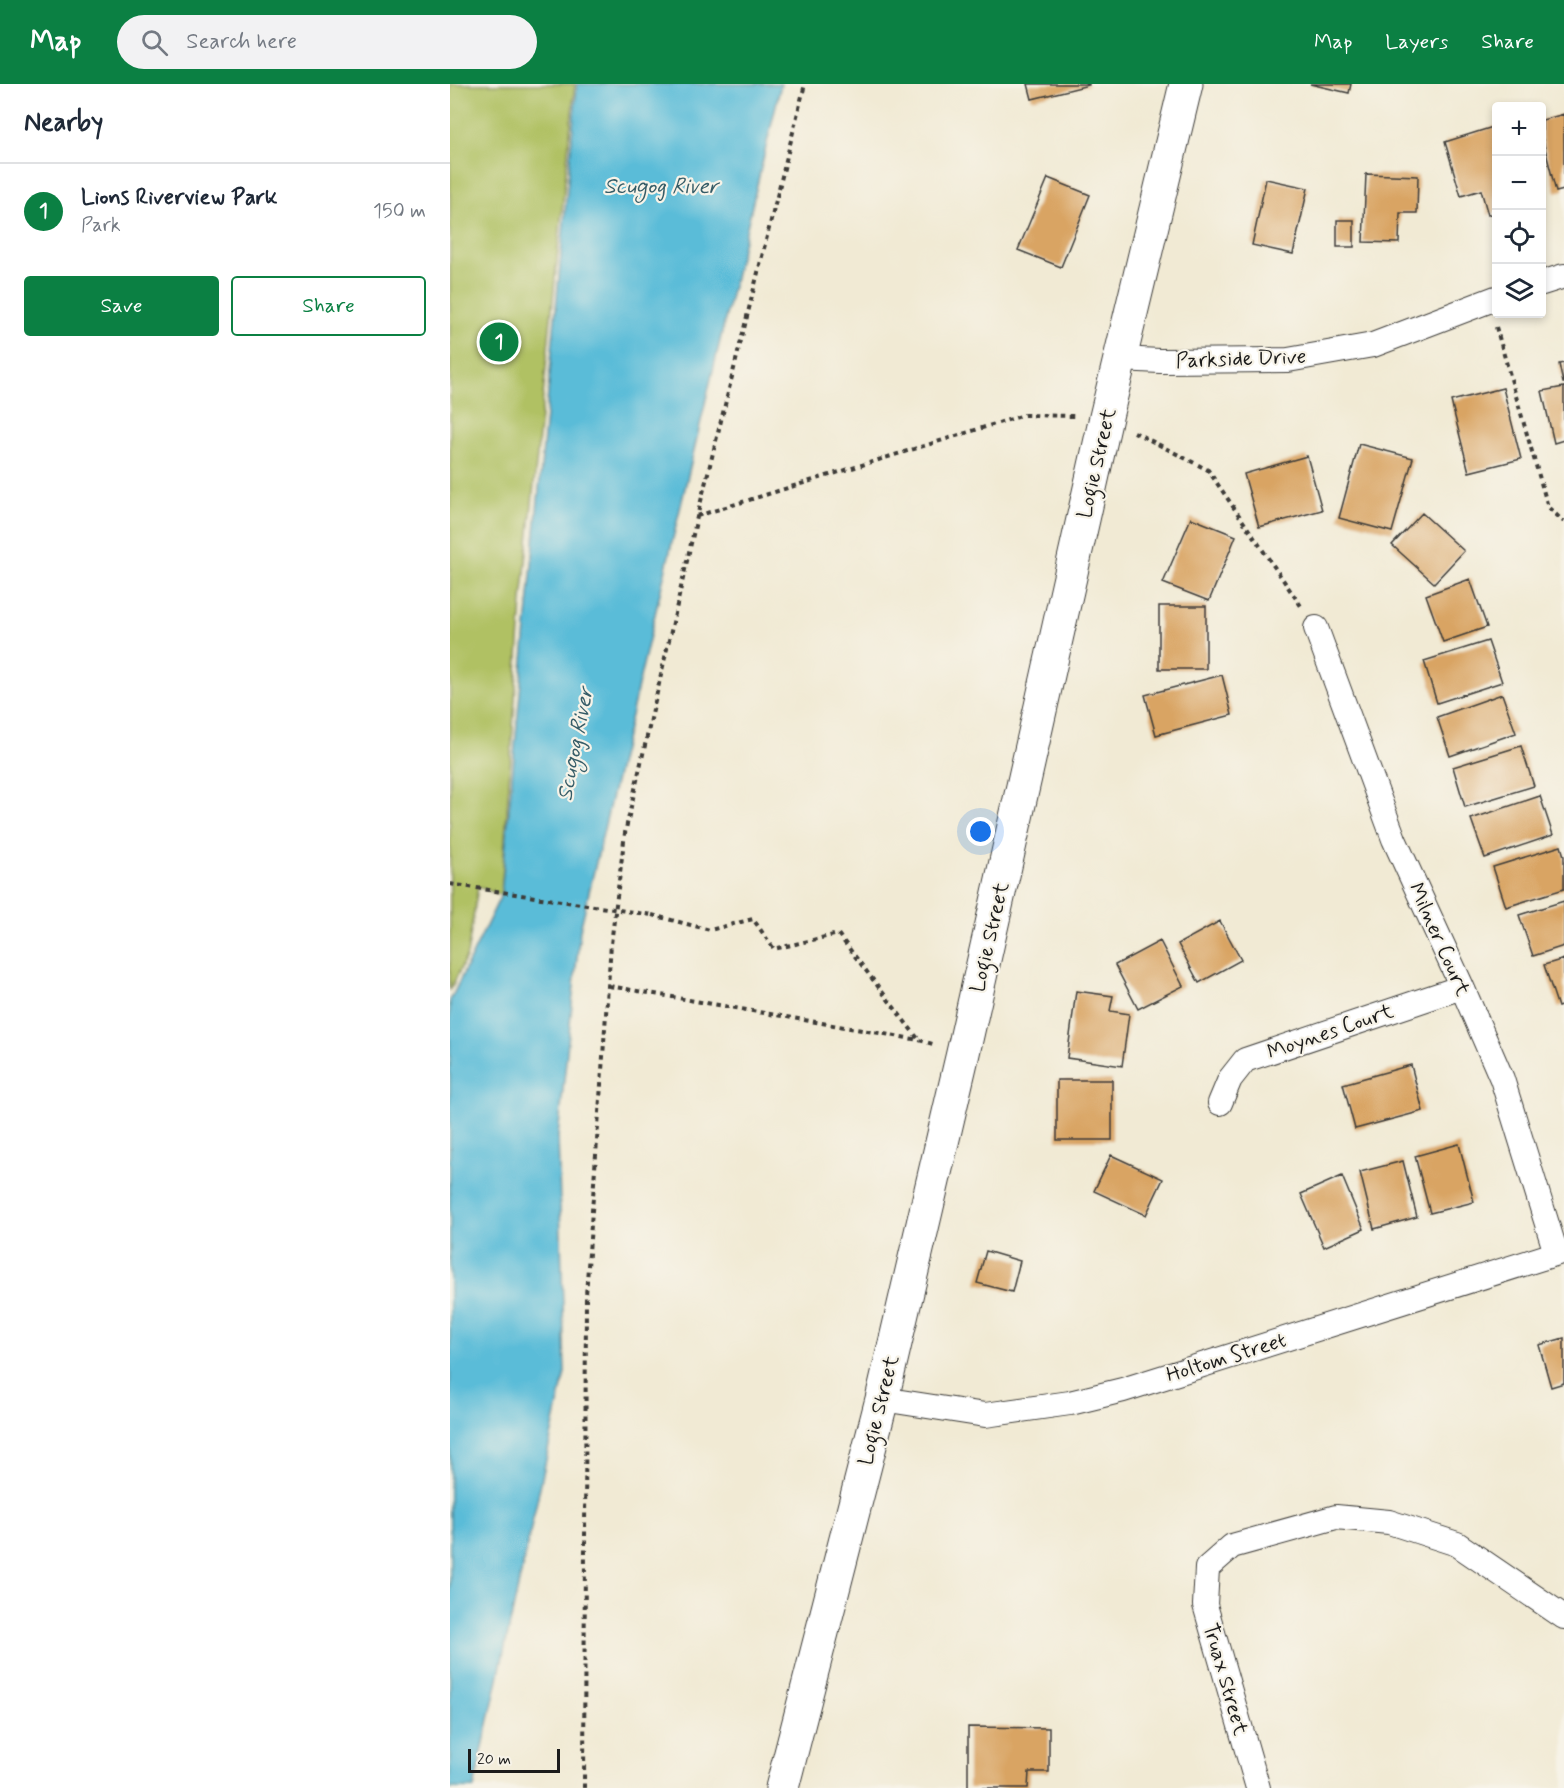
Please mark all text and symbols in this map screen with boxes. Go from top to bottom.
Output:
search box [117,15,537,69]
text: Map [30,24,81,61]
icon: search [138,26,171,59]
text: Search here [186,28,297,56]
text: Map [1314,28,1352,56]
text: Layers [1385,28,1448,56]
text: Share [1481,28,1534,56]
map controls [1492,102,1546,318]
button: + [1492,102,1546,156]
text: Nearby [24,106,103,140]
button: − [1492,156,1546,210]
water label: Scugog River [604,173,721,203]
text: Lions Riverview Park [81,184,277,212]
text: 1 [39,198,48,225]
text: 150 m [373,198,426,225]
button: locate [1492,210,1546,264]
text: Park [81,212,121,239]
button: layers [1492,264,1546,318]
button: Save [24,276,219,336]
button: Share [231,276,426,336]
pin: 1 [479,320,518,364]
street label: Parkside Drive [1175,343,1307,375]
street label: Logie Street [1071,405,1125,522]
water label: Scugog River [551,683,603,804]
your location [966,817,995,846]
street label: Milner Court [1402,878,1477,1001]
street label: Logie Street [964,879,1018,996]
street label: Moynes Court [1264,997,1398,1067]
street label: Holtom Street [1163,1326,1290,1389]
street label: Logie Street [852,1352,908,1469]
street label: Truax Street [1196,1620,1255,1739]
scale bar [468,1746,560,1774]
text: 20 m [477,1749,511,1770]

